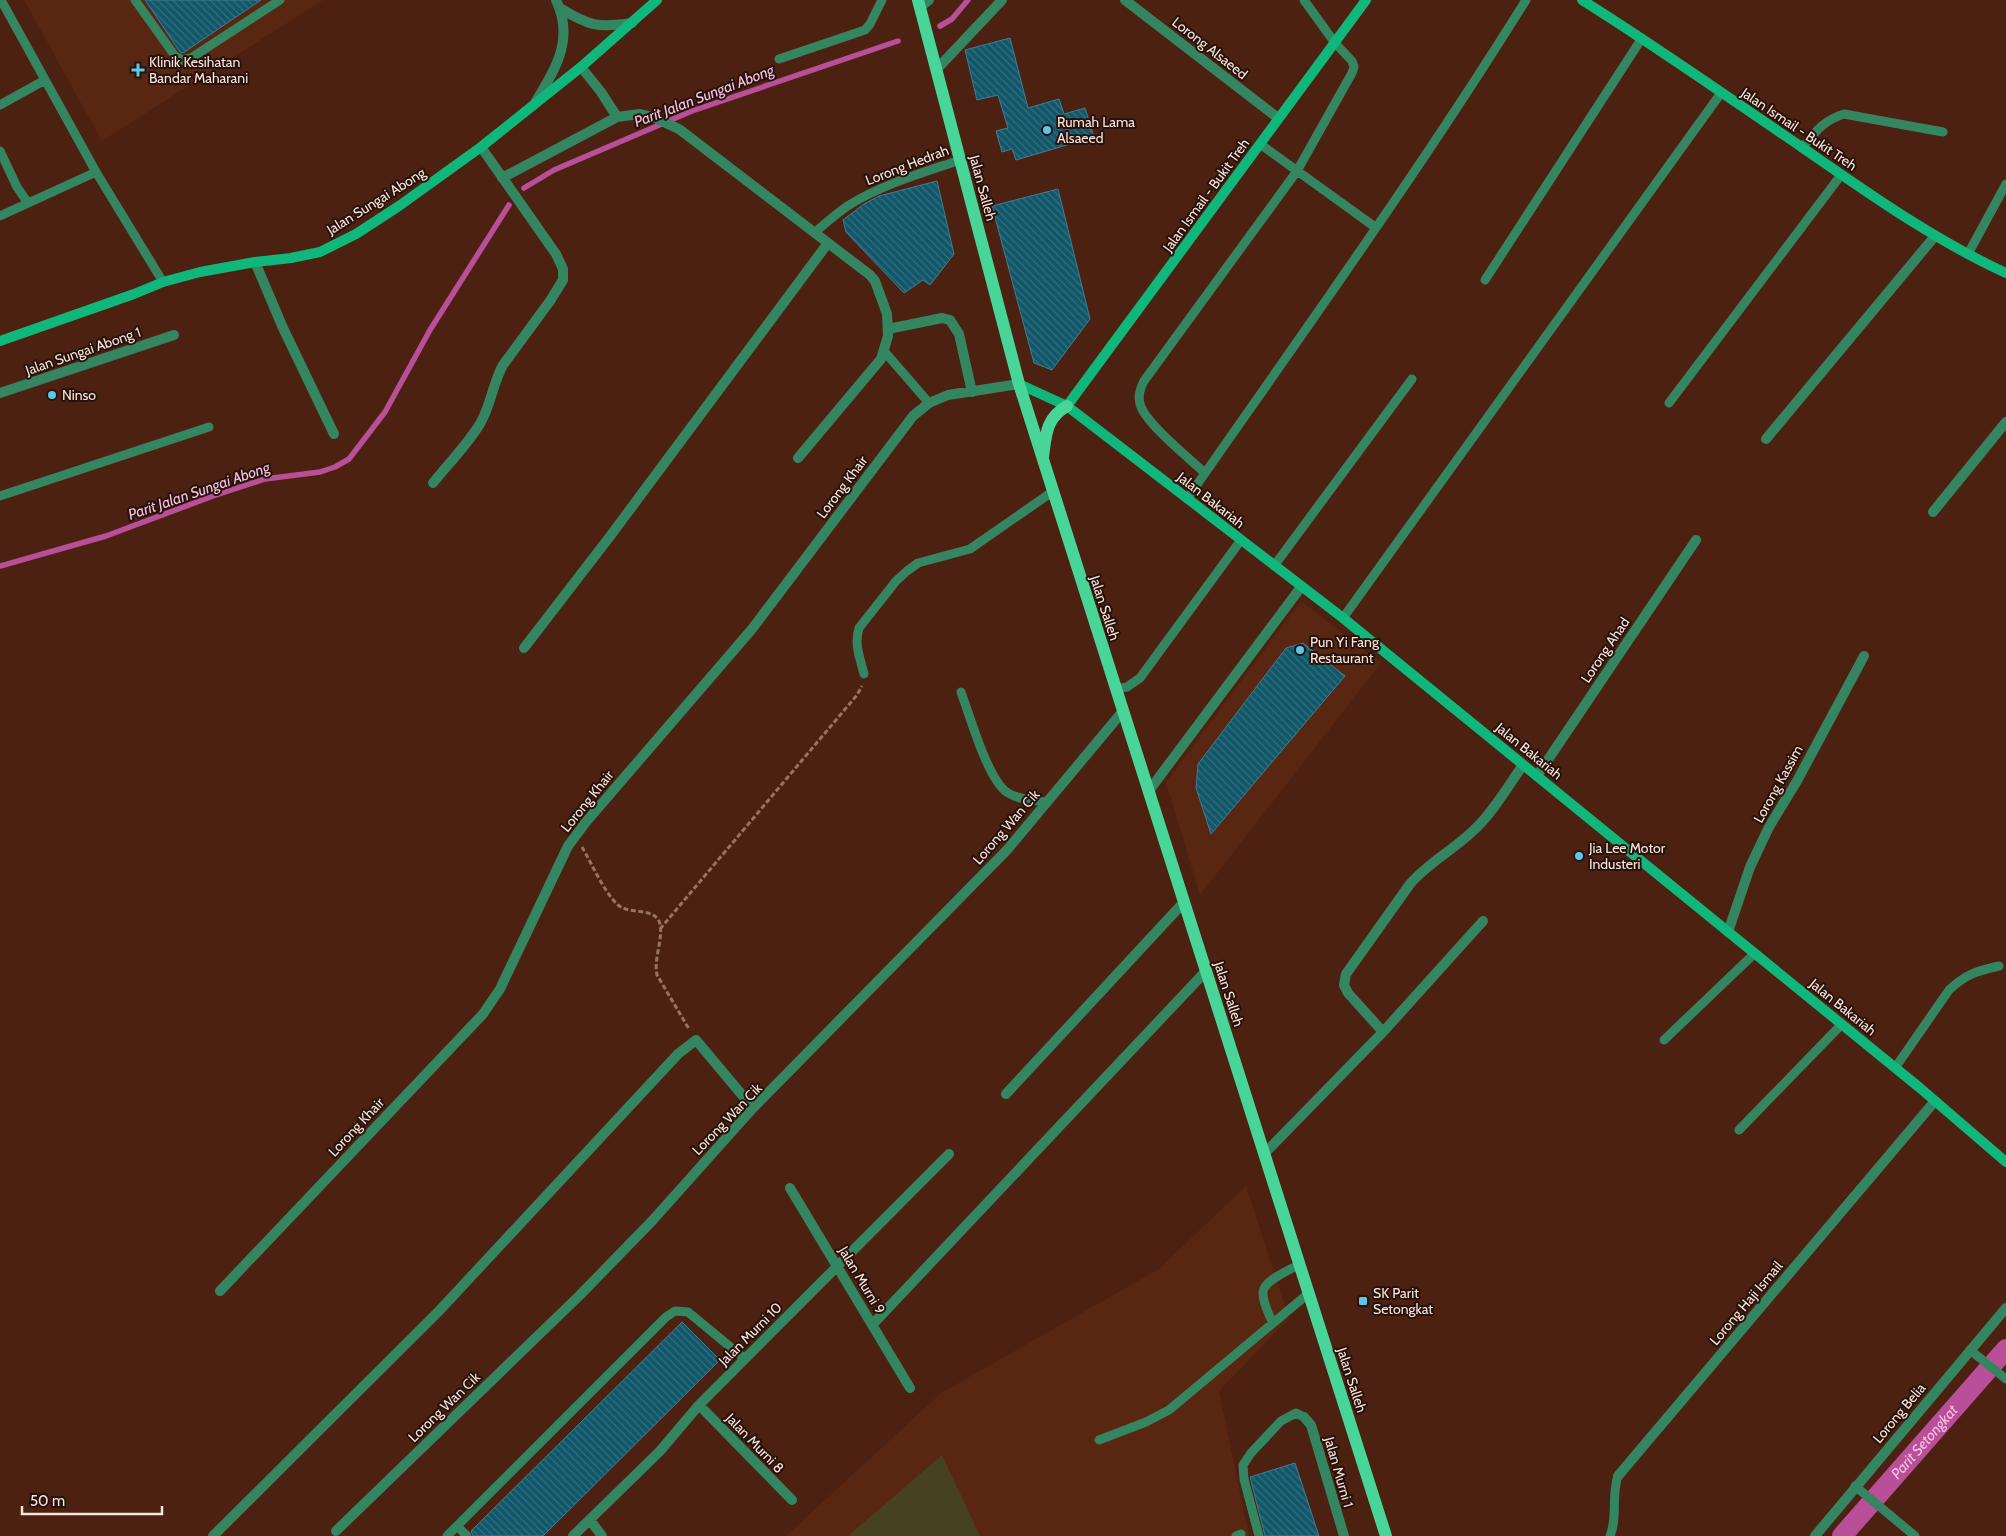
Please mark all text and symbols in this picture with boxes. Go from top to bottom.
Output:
street label: Lorong Alsaeed [1169,13,1251,83]
place label: Klinik Kesihatan Bandar Maharani [149,53,248,87]
water label: Parit Jalan Sungai Abong [631,61,778,131]
marker: Klinik Kesihatan Bandar Maharani [131,63,145,77]
street label: Jalan Ismail - Bukit Treh [1737,83,1860,174]
place label: Rumah Lama Alsaeed [1057,113,1135,147]
marker: Rumah Lama Alsaeed [1041,124,1053,136]
street label: Jalan Ismail - Bukit Treh [1158,135,1253,256]
street label: Lorong Hedrah [863,141,951,189]
street label: Jalan Salleh [965,152,1000,223]
street label: Jalan Sungai Abong [322,163,430,239]
street label: Jalan Sungai Abong 1 [22,323,143,380]
place label: Ninso [62,386,96,404]
marker: Ninso [46,389,58,401]
street label: Lorong Khair [813,452,872,522]
water label: Parit Jalan Sungai Abong [126,458,273,524]
street label: Jalan Bakariah [1173,467,1248,532]
street label: Jalan Salleh [1086,572,1124,643]
street label: Lorong Ahad [1577,614,1633,686]
place label: Pun Yi Fang Restaurant [1310,633,1380,667]
marker: Pun Yi Fang Restaurant [1294,644,1306,656]
street label: Jalan Bakariah [1491,718,1566,783]
street label: Lorong Kassim [1749,742,1807,826]
street label: Lorong Khair [557,766,618,835]
street label: Lorong Wan Cik [969,785,1044,868]
place label: Jia Lee Motor Industeri [1588,839,1666,873]
marker: Jia Lee Motor Industeri [1573,850,1585,862]
street label: Jalan Salleh [1210,958,1248,1029]
street label: Jalan Bakariah [1805,974,1880,1039]
street label: Lorong Wan Cik [688,1079,766,1159]
street label: Lorong Khair [324,1093,388,1160]
street label: Jalan Murni 9 [834,1242,889,1317]
street label: Lorong Haji Ismail [1706,1257,1787,1349]
place label: SK Parit Setongkat [1373,1284,1433,1318]
marker: SK Parit Setongkat [1357,1295,1369,1307]
street label: Jalan Murni 10 [714,1298,786,1370]
street label: Jalan Salleh [1333,1344,1371,1415]
street label: Lorong Wan Cik [404,1368,484,1446]
street label: Lorong Belia [1869,1379,1930,1447]
water label: Parit Setongkat [1887,1401,1962,1483]
street label: Jalan Murni 8 [721,1408,788,1477]
street label: Jalan Murni 1 [1320,1434,1358,1509]
scale bar [22,1484,162,1516]
text: 50 m [30,1492,65,1510]

